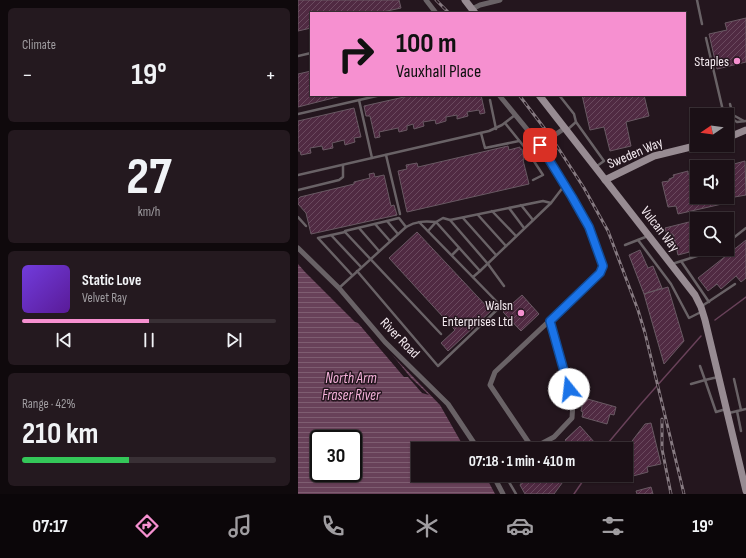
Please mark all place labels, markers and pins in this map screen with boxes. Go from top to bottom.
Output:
place label: Staples [694,53,729,70]
marker: Staples [732,56,742,66]
pin [523,128,557,162]
place label: Walsn Enterprises Ltd [442,297,513,330]
marker: Walsn Enterprises Ltd [516,308,526,318]

